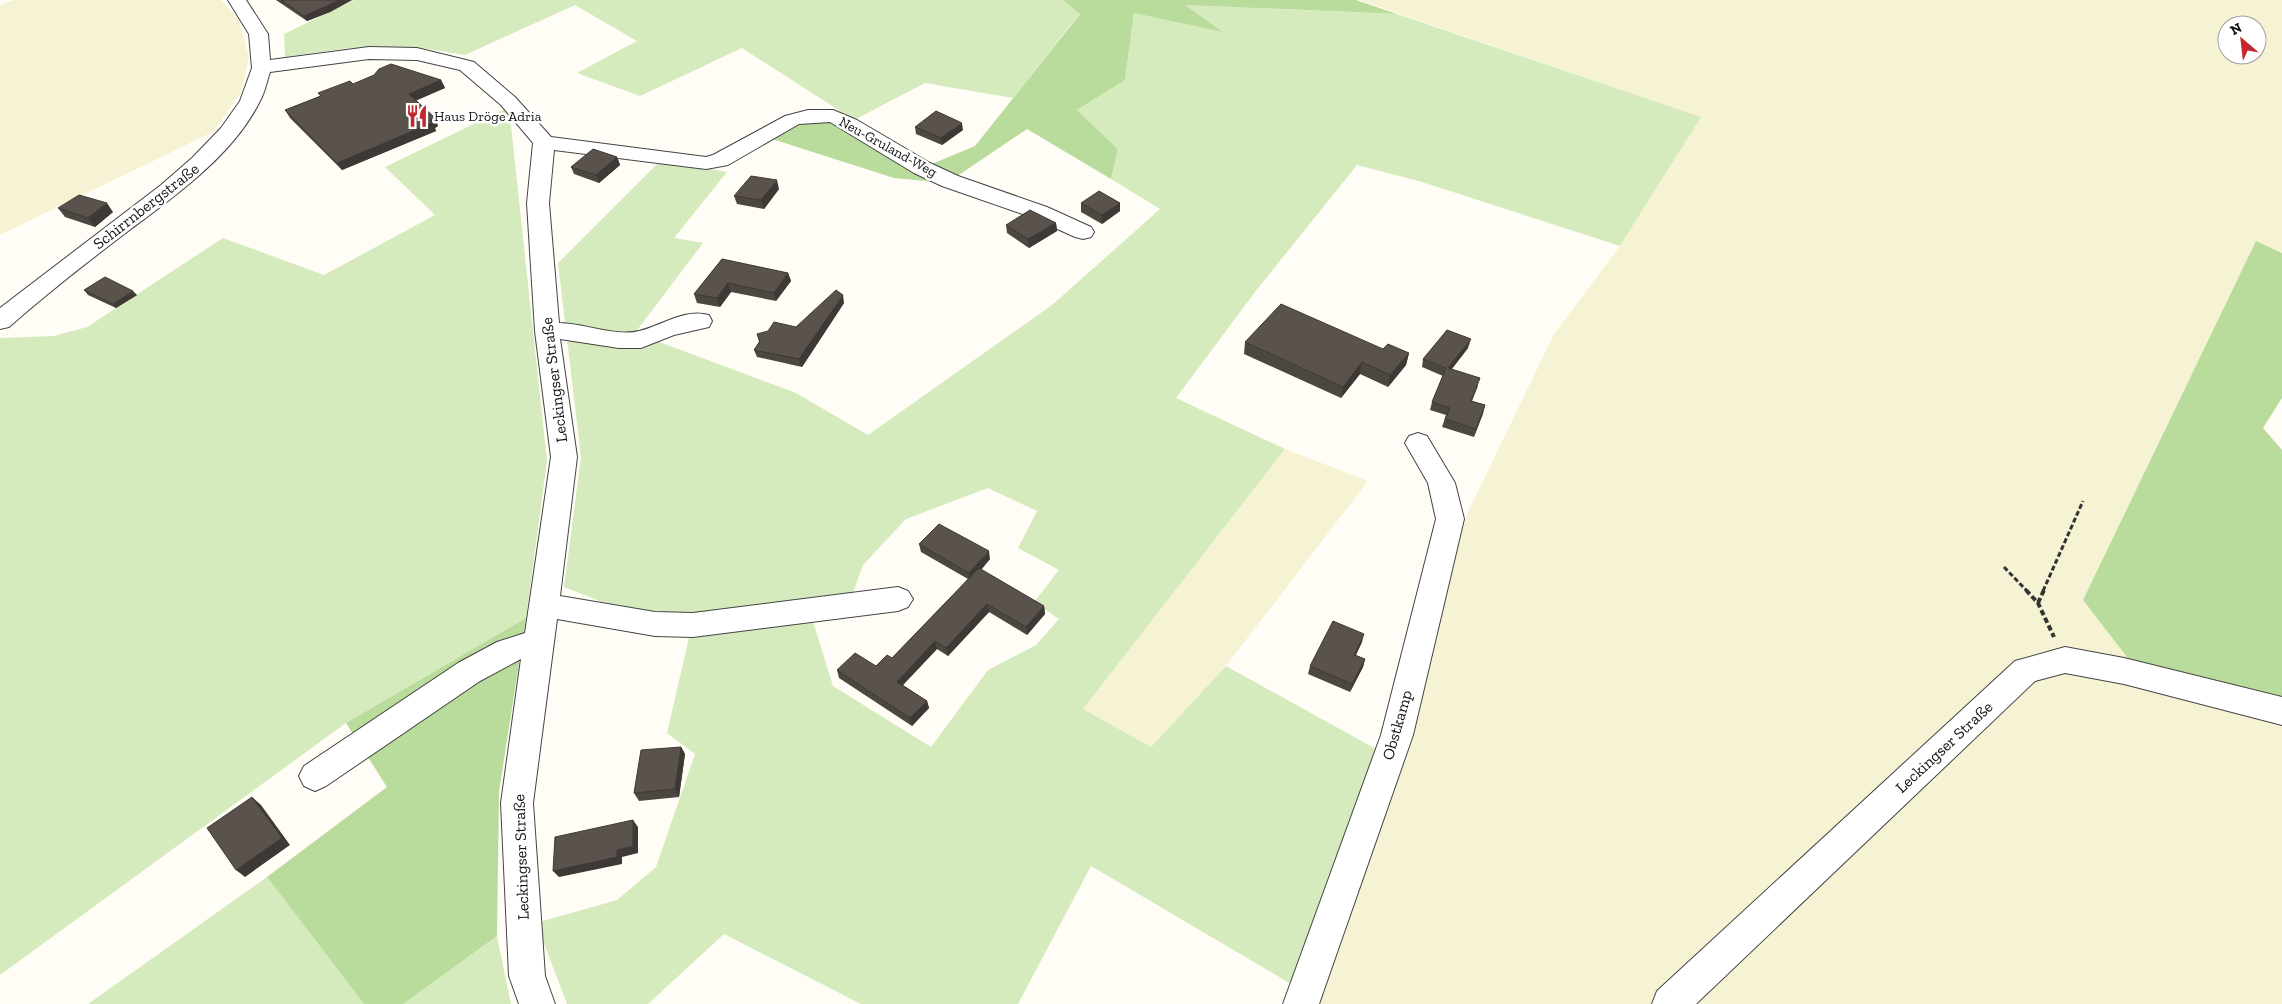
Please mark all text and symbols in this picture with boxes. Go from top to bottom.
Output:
north arrow [2217,15,2267,65]
text: N [2227,19,2245,39]
restaurant icon: Haus Dröge Adria [404,103,430,129]
place label: Haus Dröge Adria [434,108,542,125]
street label: Neu-Gruland-Weg [836,113,940,181]
street label: Schirrnbergstraße [89,159,203,253]
street label: Leckingser Straße [537,316,571,444]
street label: Obstkamp [1378,688,1416,762]
street label: Leckingser Straße [1891,697,1997,797]
street label: Leckingser Straße [509,794,533,920]

